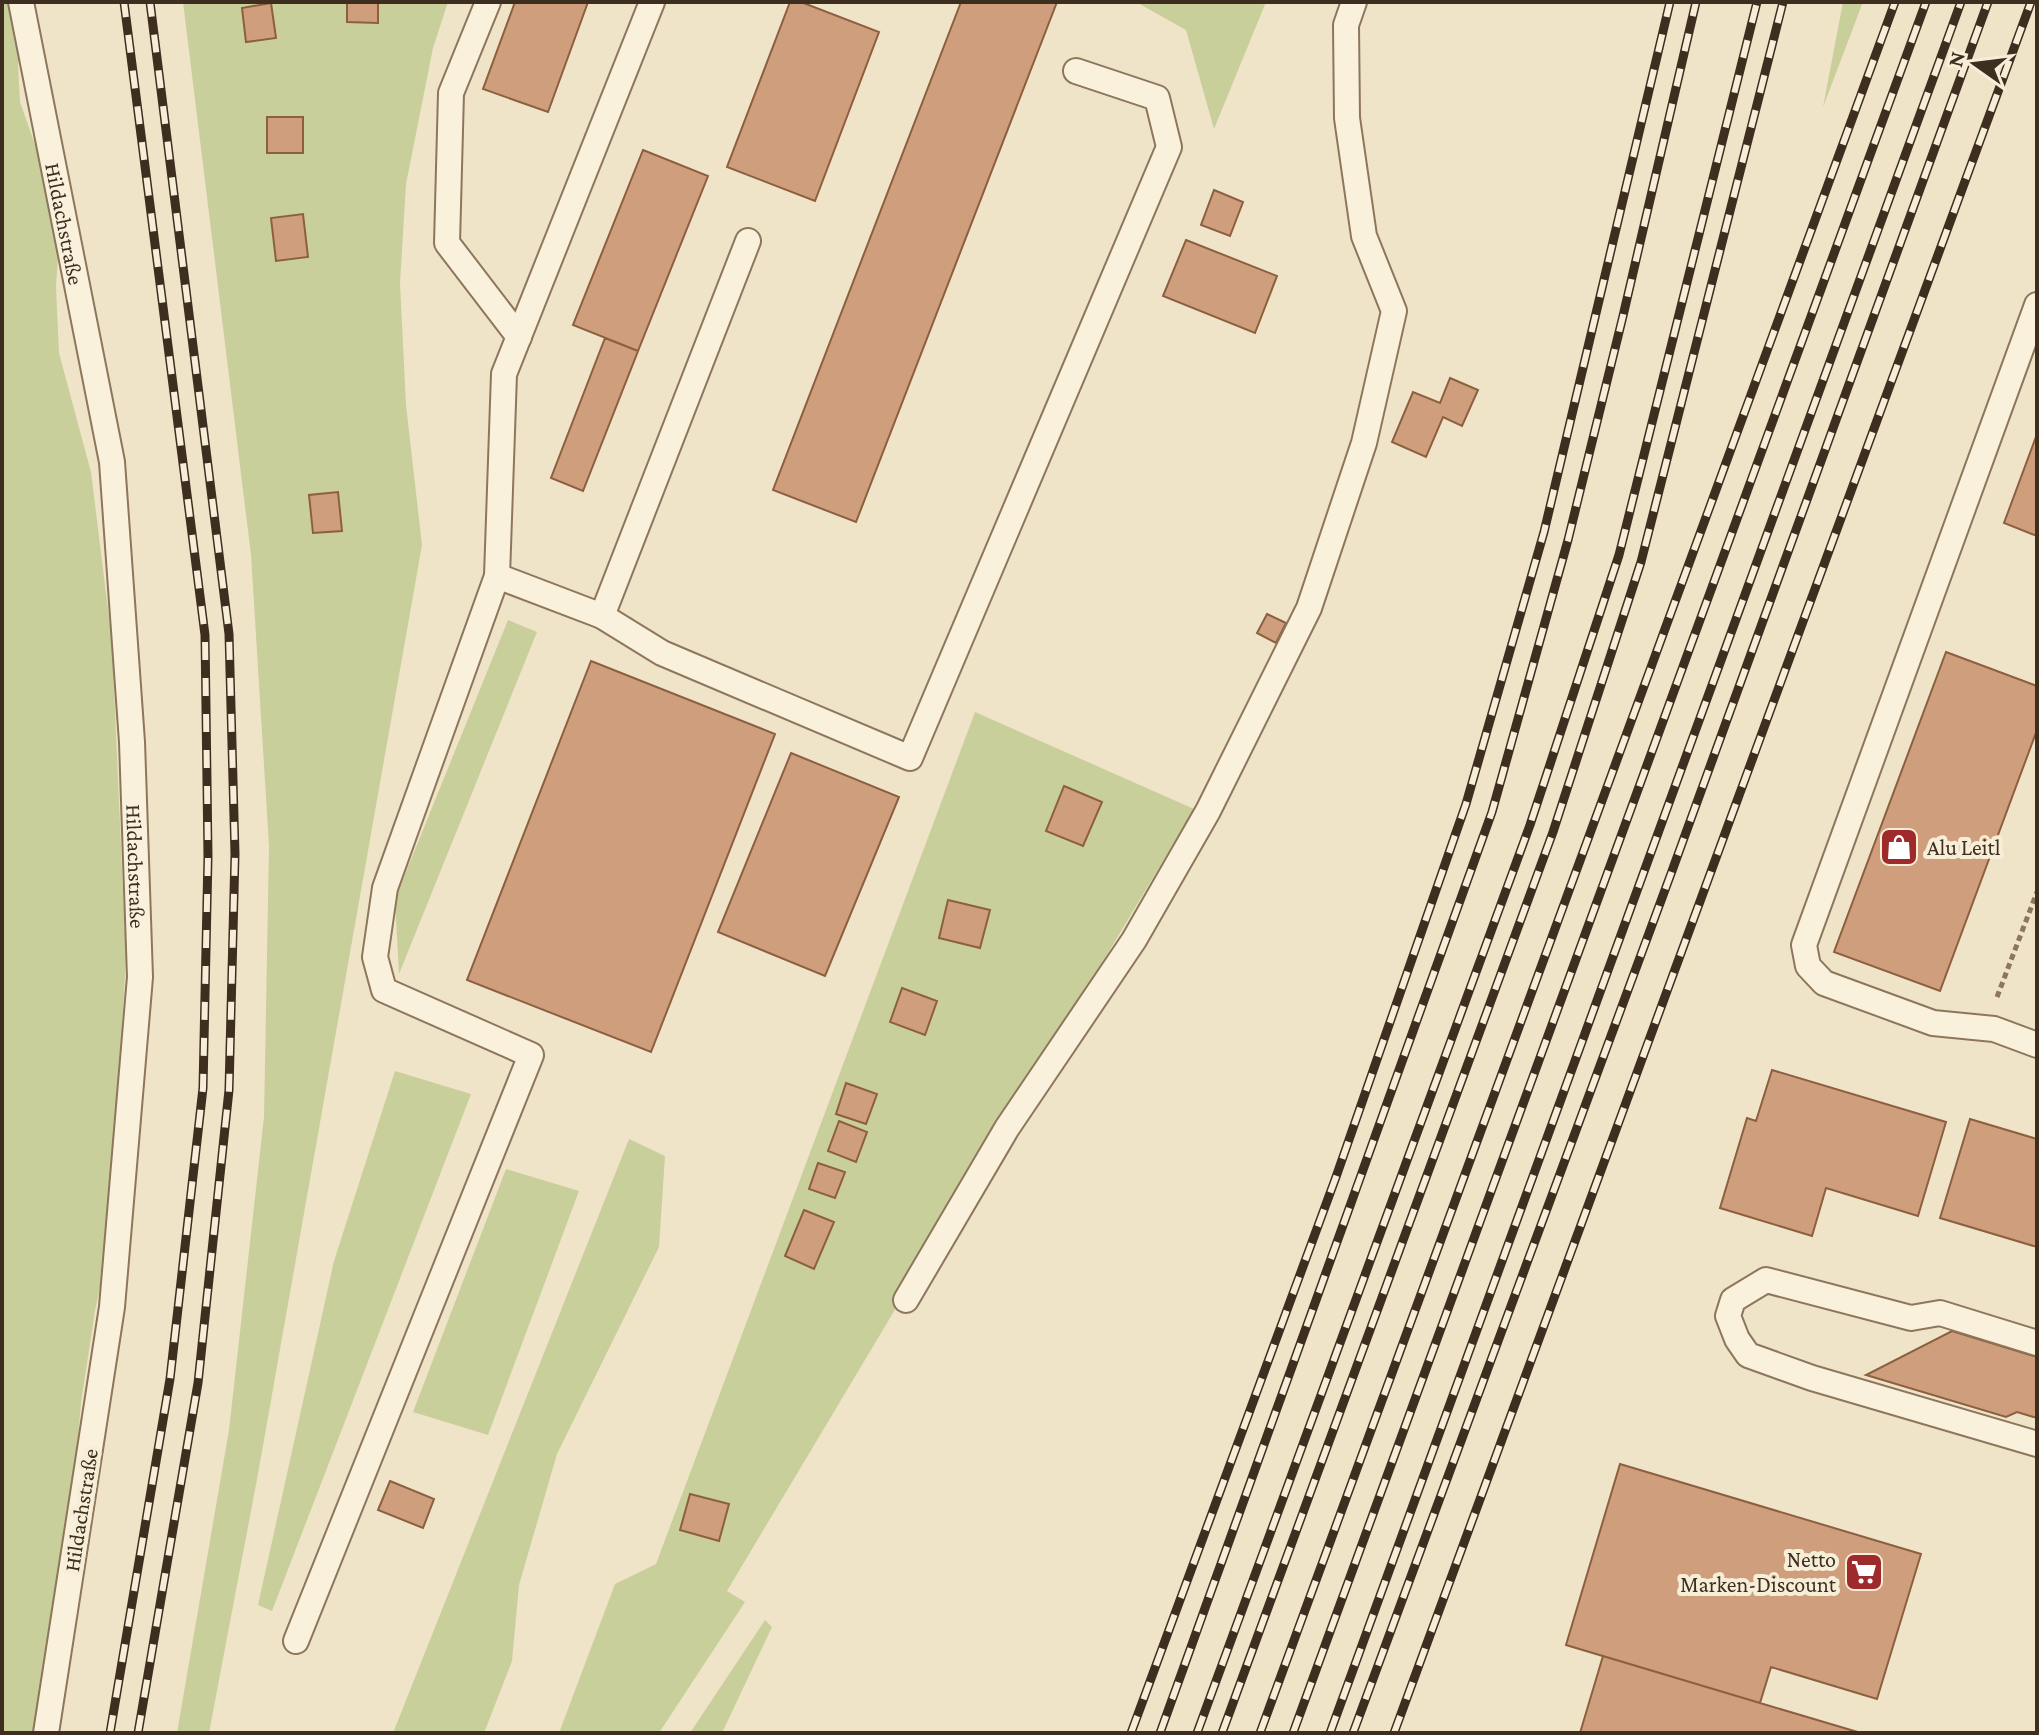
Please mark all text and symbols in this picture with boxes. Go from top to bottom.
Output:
north arrow [1935,24,2015,104]
text: N [1942,49,1970,70]
street label: Hildachstraße [41,160,89,287]
street label: Hildachstraße [122,804,151,929]
shop icon: Alu Leitl [1878,826,1920,868]
place label: Alu Leitl [1927,835,2001,860]
street label: Hildachstraße [59,1447,103,1573]
place label: Netto Marken-Discount [1680,1547,1837,1597]
supermarket icon: Netto Marken-Discount [1843,1551,1885,1593]

